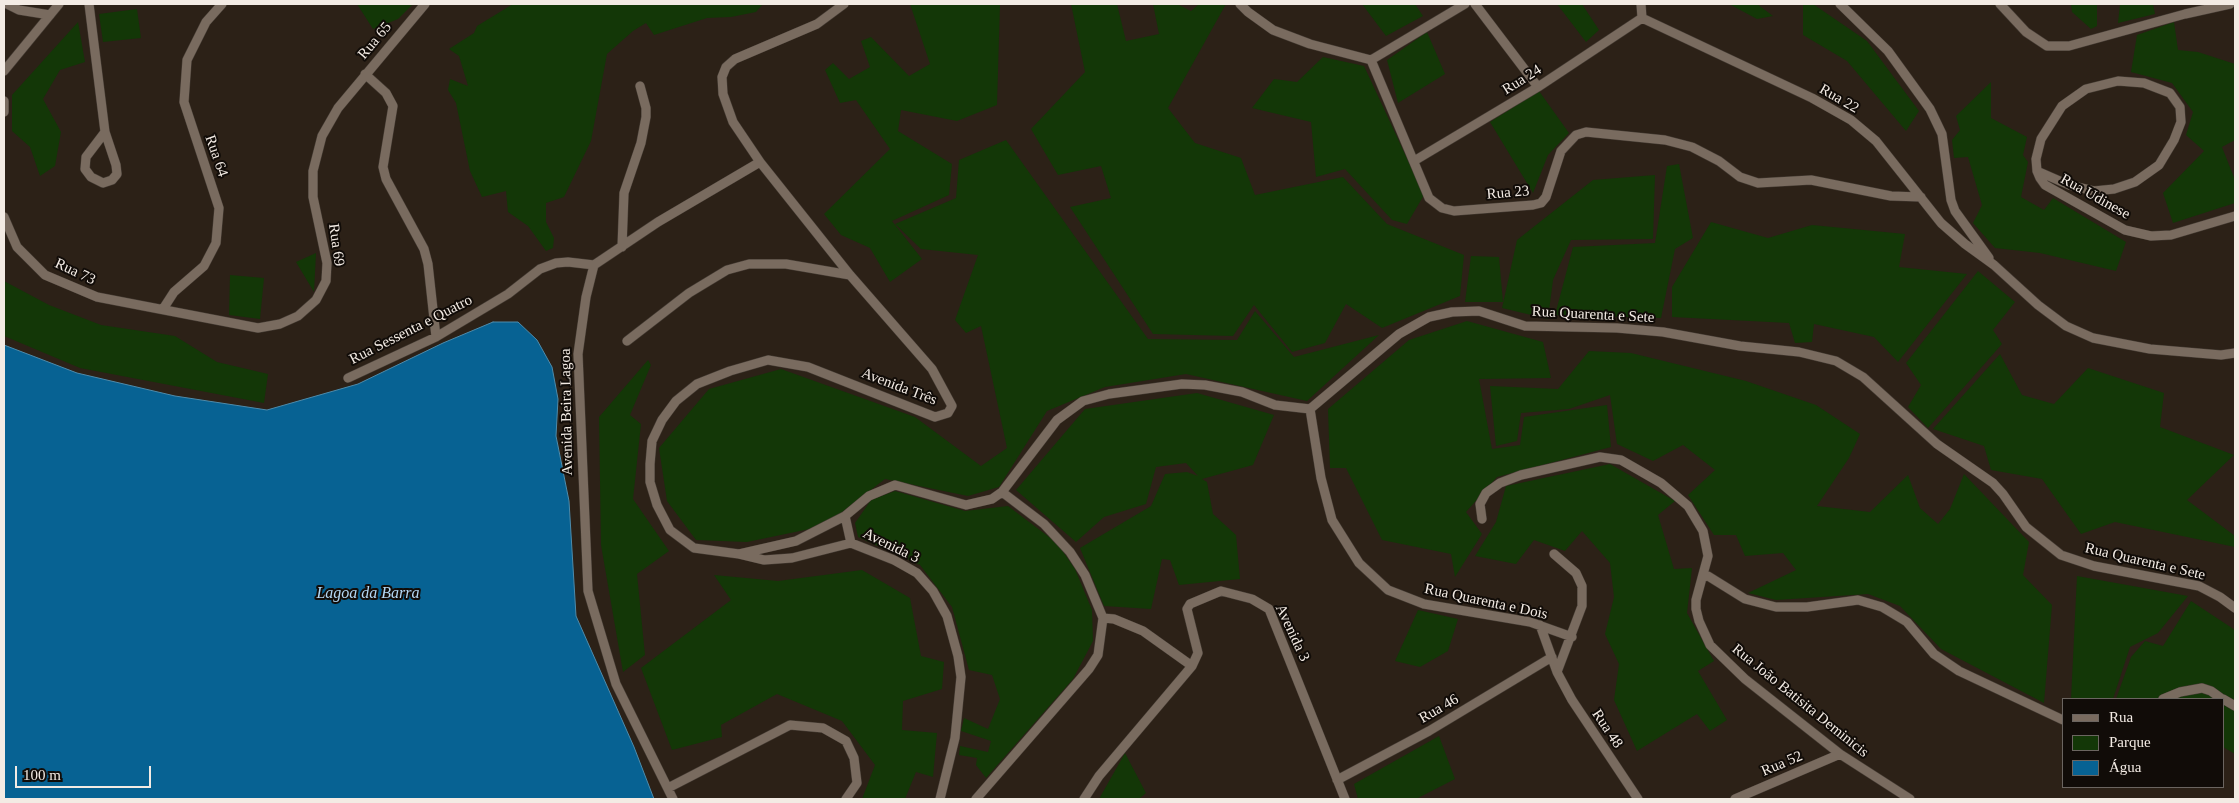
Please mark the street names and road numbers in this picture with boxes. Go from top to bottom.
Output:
street label: Rua 65 [354,19,396,63]
street label: Rua 24 [1499,61,1545,99]
street label: Rua 22 [1816,80,1862,118]
street label: Rua 64 [201,133,231,179]
street label: Rua Udinese [2057,170,2133,224]
street label: Rua 23 [1486,182,1530,204]
street label: Rua 69 [324,222,348,268]
street label: Rua 73 [52,255,98,289]
street label: Rua Sessenta e Quatro [347,291,475,369]
street label: Rua Quarenta e Sete [1531,303,1655,327]
street label: Avenida Beira Lagoa [557,348,577,476]
street label: Avenida Três [859,364,939,410]
street label: Avenida 3 [860,525,922,567]
street label: Rua Quarenta e Sete [2083,539,2207,585]
street label: Rua Quarenta e Dois [1423,580,1549,624]
street label: Avenida 3 [1271,602,1313,664]
street label: Rua João Batisita Deminicis [1728,640,1872,762]
street label: Rua 46 [1416,690,1462,728]
street label: Rua 48 [1588,706,1626,752]
street label: Rua 52 [1759,747,1805,781]

